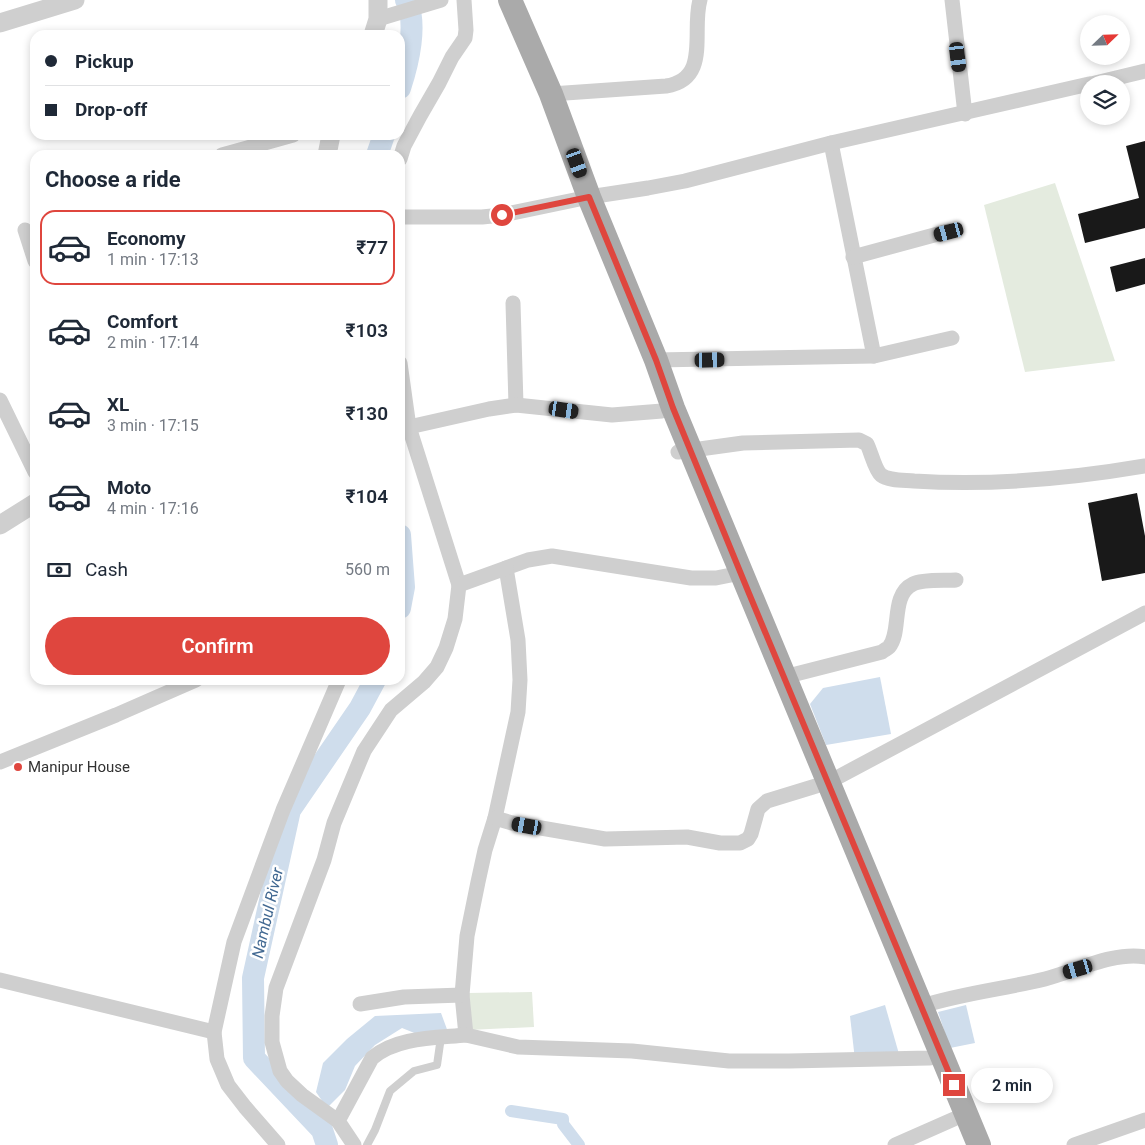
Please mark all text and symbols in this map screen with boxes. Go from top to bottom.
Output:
north arrow [1080,15,1130,65]
map controls [1080,15,1130,125]
car [948,41,967,73]
text: Pickup [75,50,134,73]
button: layers [1080,75,1130,125]
text: Drop-off [75,98,147,121]
car [564,146,589,180]
text: Choose a ride [45,167,181,192]
route start [491,204,513,226]
car [932,221,965,243]
icon: car [47,225,92,270]
text: Economy [107,227,186,250]
text: ₹77 [356,236,388,259]
text: 1 min · 17:13 [107,250,199,269]
icon: car [47,308,92,353]
text: Comfort [107,310,178,333]
text: ₹103 [345,319,388,342]
text: 2 min · 17:14 [107,333,199,352]
car [694,352,725,368]
icon: car [47,391,92,436]
text: XL [107,393,129,416]
car [548,400,579,420]
text: ₹130 [345,402,388,425]
text: 3 min · 17:15 [107,416,199,435]
icon: car [47,474,92,519]
text: Moto [107,476,151,499]
text: ₹104 [345,485,388,508]
text: 4 min · 17:16 [107,499,199,518]
icon: cash [45,556,73,584]
text: Cash [85,558,128,581]
text: 560 m [345,560,390,579]
button: Confirm [45,617,390,675]
place label: Manipur House [28,758,130,776]
marker: Manipur House [12,761,24,773]
car [510,816,543,836]
water label: Nambul River [248,865,287,960]
car [1061,958,1094,980]
callout: 2 min [972,1068,1054,1102]
route end [943,1074,965,1096]
text: 2 min [992,1076,1032,1095]

